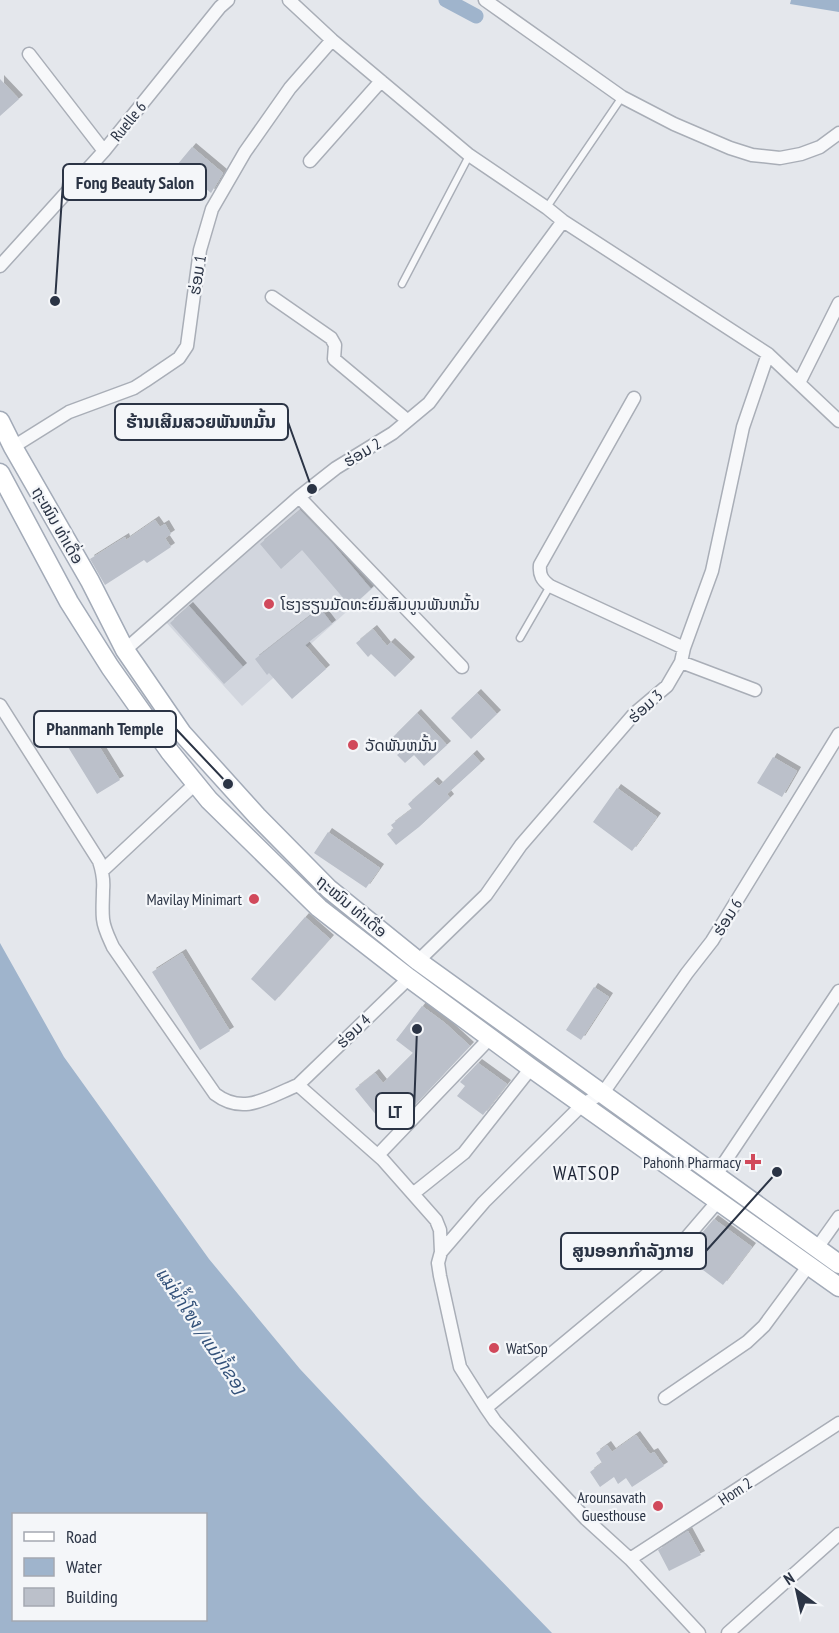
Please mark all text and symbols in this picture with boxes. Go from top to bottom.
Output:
street label: Ruelle 6 [106,97,150,145]
callout: Fong Beauty Salon [63,164,206,200]
text: Fong Beauty Salon [76,171,194,194]
street label: ຮ່ອມ 1 [184,254,210,296]
callout: ຮ້ານເສີມສວຍພັນຫມັ້ນ [115,404,288,440]
text: ຮ້ານເສີມສວຍພັນຫມັ້ນ [126,408,276,433]
street label: ຮ່ອມ 2 [340,433,384,471]
street label: ຖະໝົນ ທ່າເດື່ອ [28,482,90,567]
place label: ໂຮງຮຽນມັດທະຍົມສົມບູນພັນຫມັ້ນ [280,593,480,615]
marker: ໂຮງຮຽນມັດທະຍົມສົມບູນພັນຫມັ້ນ [262,597,276,611]
street label: ຮ່ອມ 3 [623,685,667,727]
callout: Phanmanh Temple [34,711,176,747]
text: Phanmanh Temple [46,717,164,740]
place label: ວັດພັນຫມັ້ນ [365,734,437,755]
marker: ວັດພັນຫມັ້ນ [346,738,360,752]
street label: ຖະໝົນ ທ່າເດື່ອ [313,869,393,941]
place label: Mavilay Minimart [147,889,243,909]
marker: Mavilay Minimart [247,892,261,906]
street label: ຮ່ອມ 6 [708,895,746,939]
street label: ຮ່ອມ 4 [332,1010,374,1052]
callout: LT [376,1093,414,1129]
text: LT [388,1100,403,1123]
place label: Pahonh Pharmacy [643,1152,741,1172]
marker: Pahonh Pharmacy [746,1155,760,1169]
district label: WATSOP [553,1160,621,1186]
callout: ສູນອອກກຳລັງກາຍ [561,1233,706,1269]
text: ສູນອອກກຳລັງກາຍ [572,1239,694,1262]
water label: แม่น้ำโขง / ແມ່ນ້ຳຂອງ [152,1262,257,1399]
place label: WatSop [506,1338,548,1358]
marker: WatSop [487,1341,501,1355]
street label: Hom 2 [714,1473,756,1509]
place label: Arounsavath Guesthouse [577,1487,646,1525]
marker: Arounsavath Guesthouse [651,1499,665,1513]
legend [12,1513,207,1621]
text: Road [66,1525,97,1548]
text: Water [66,1555,102,1578]
north arrow [767,1561,827,1621]
text: N [780,1568,798,1589]
text: Building [66,1585,118,1608]

